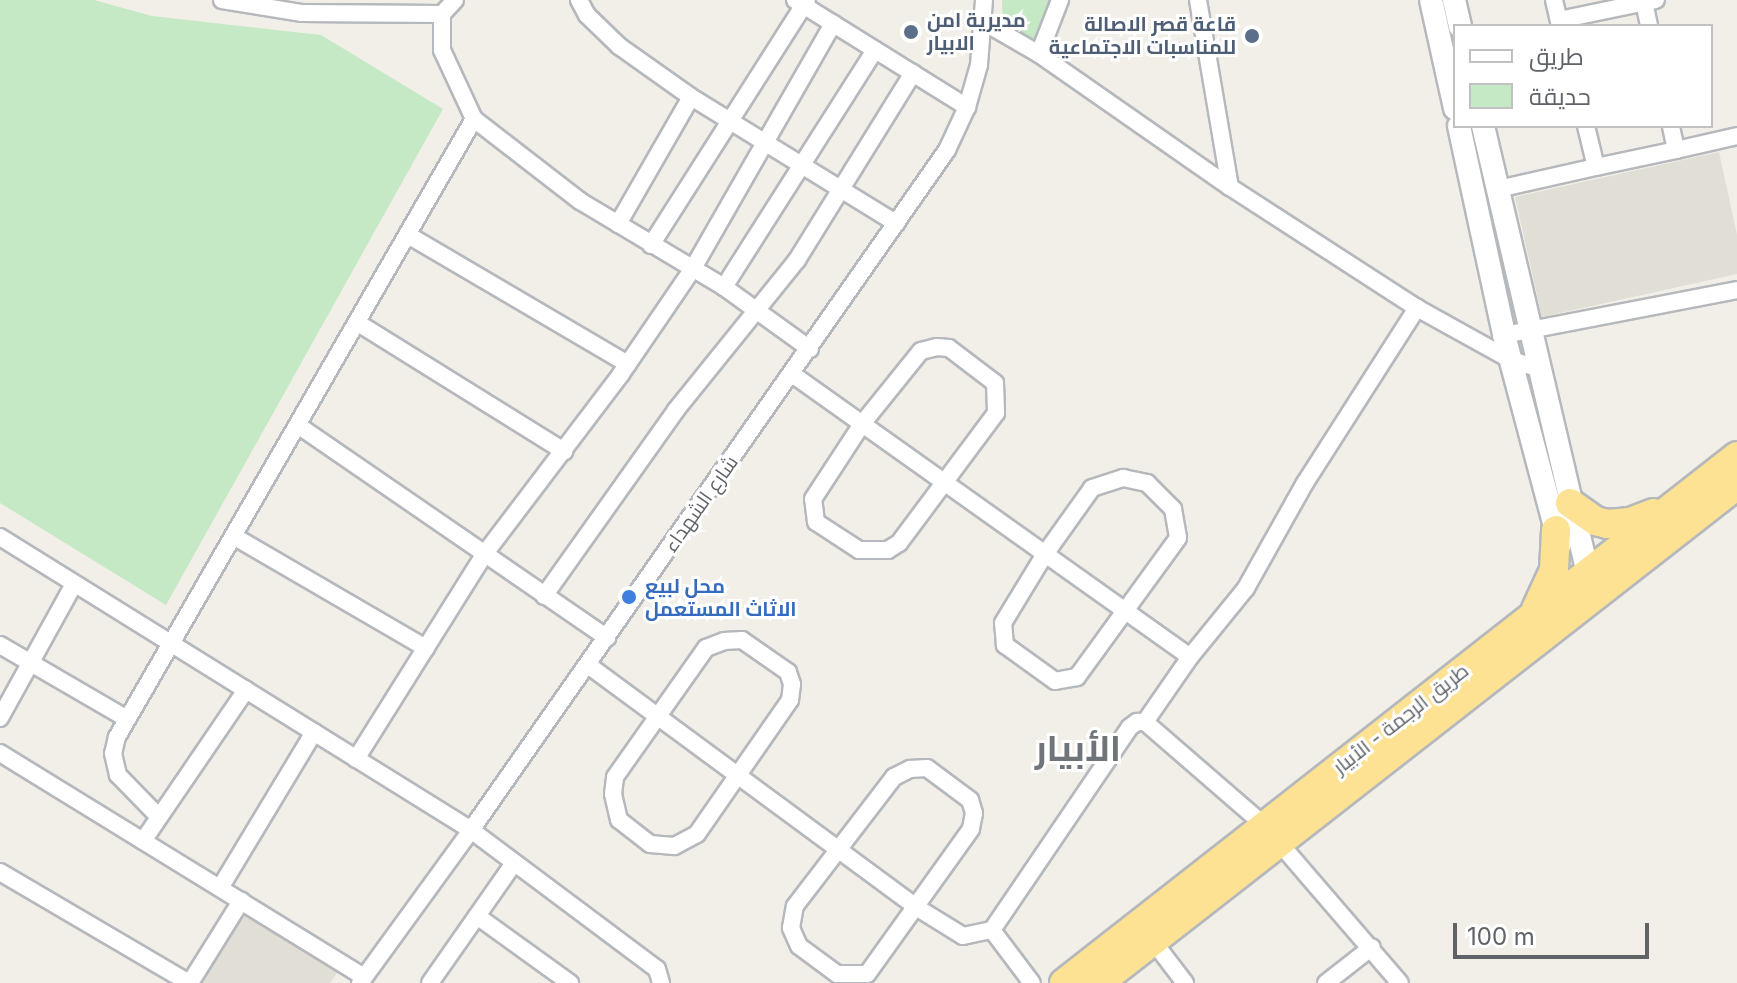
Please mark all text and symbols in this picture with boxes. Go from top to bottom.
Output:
place label: مديرية امن الابيار [927,8,1026,55]
place label: قاعة قصر الاصالة للمناسبات الاجتماعية [1049,12,1236,59]
marker: مديرية امن الابيار [902,23,920,41]
legend [1453,24,1713,128]
marker: قاعة قصر الاصالة للمناسبات الاجتماعية [1243,27,1261,45]
text: طريق [1529,42,1584,71]
text: حديقة [1529,82,1591,111]
street label: شارع الشهداء [659,451,743,557]
place label: محل لبيع الاثاث المستعمل [645,574,796,621]
marker: محل لبيع الاثاث المستعمل [620,588,638,606]
street label: طريق الرجمة - الأبيار [1328,659,1474,779]
district label: الأبيار [1035,727,1121,771]
scale bar [1457,907,1653,957]
text: 100 m [1467,922,1535,951]

